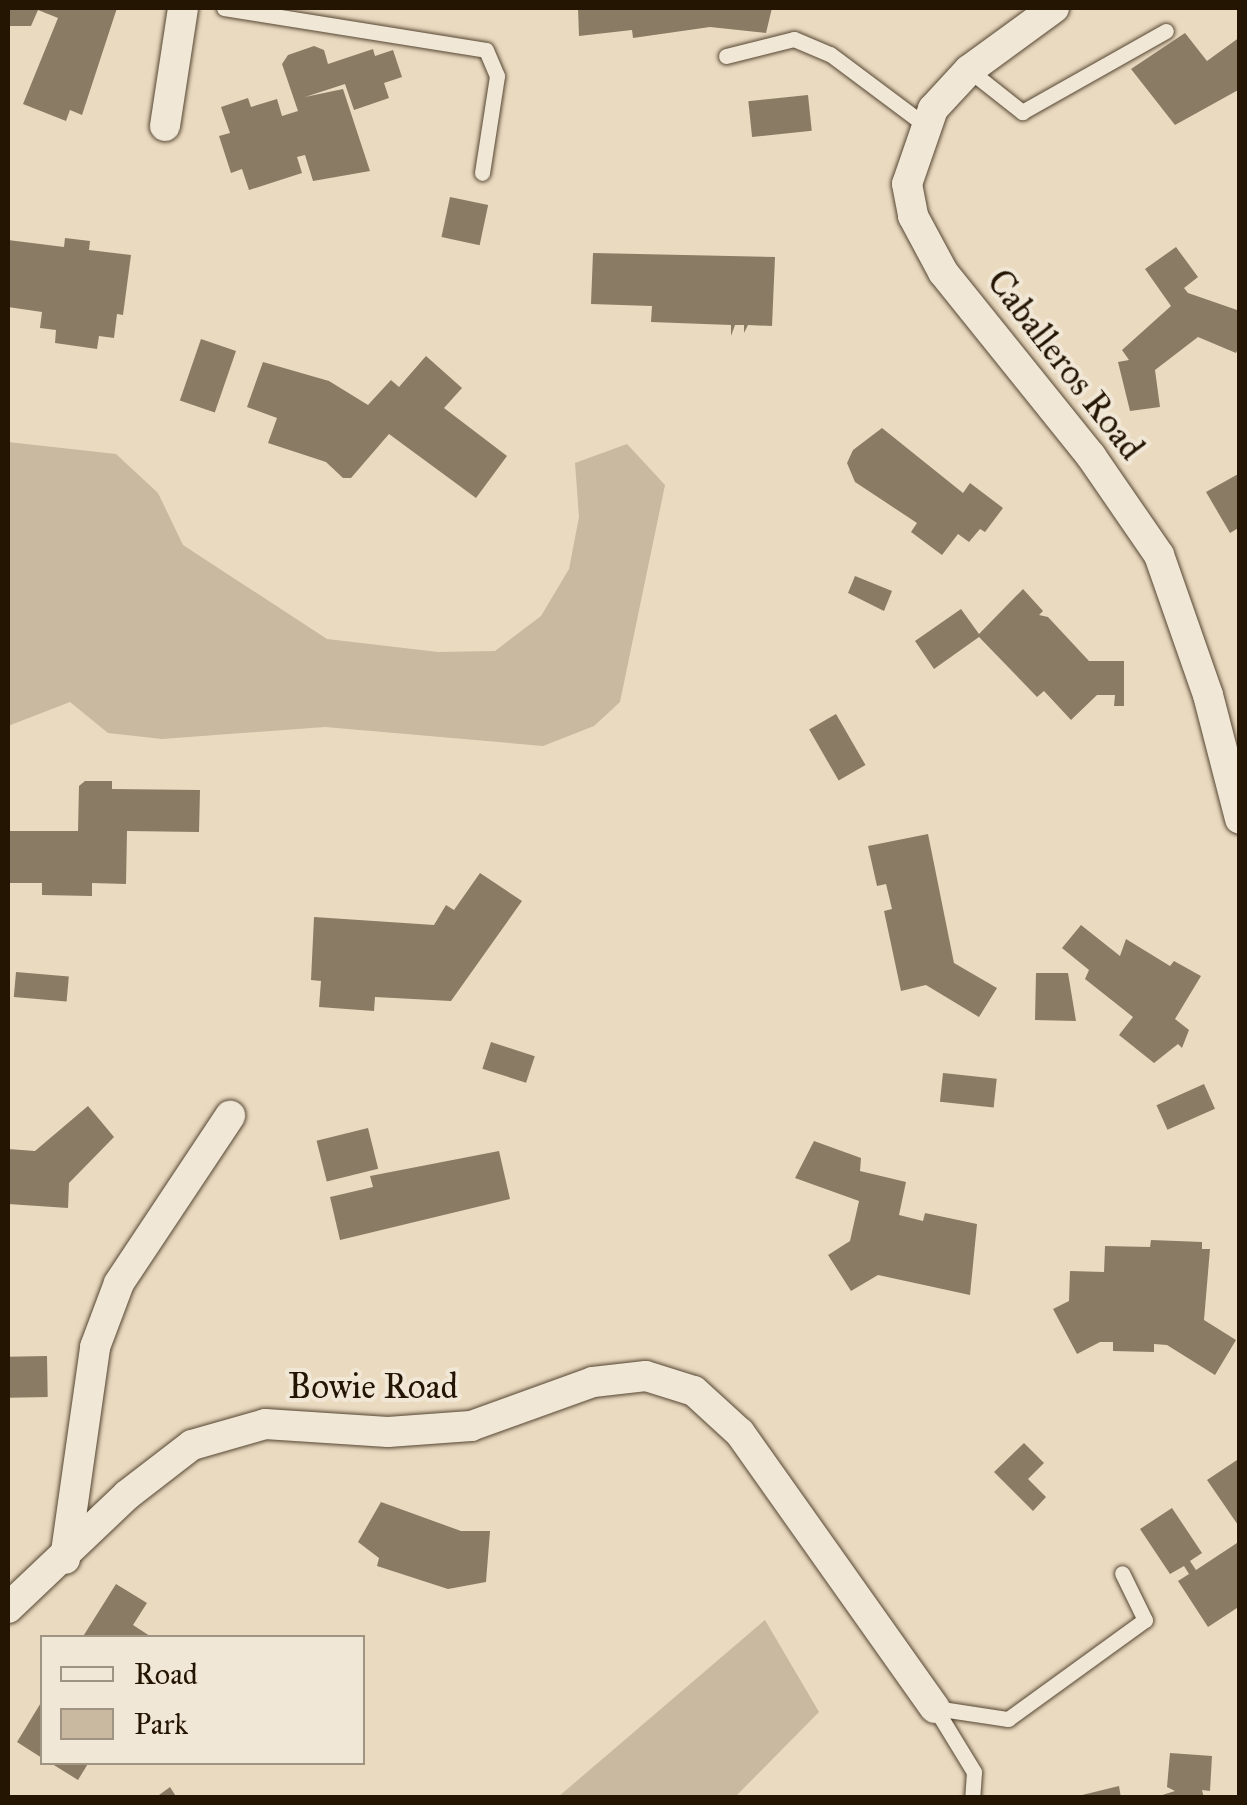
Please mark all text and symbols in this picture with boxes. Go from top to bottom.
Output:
street label: Caballeros Road [978,262,1152,468]
street label: Bowie Road [288,1366,458,1408]
legend [40,1635,365,1765]
text: Road [134,1656,198,1692]
text: Park [134,1706,188,1742]

